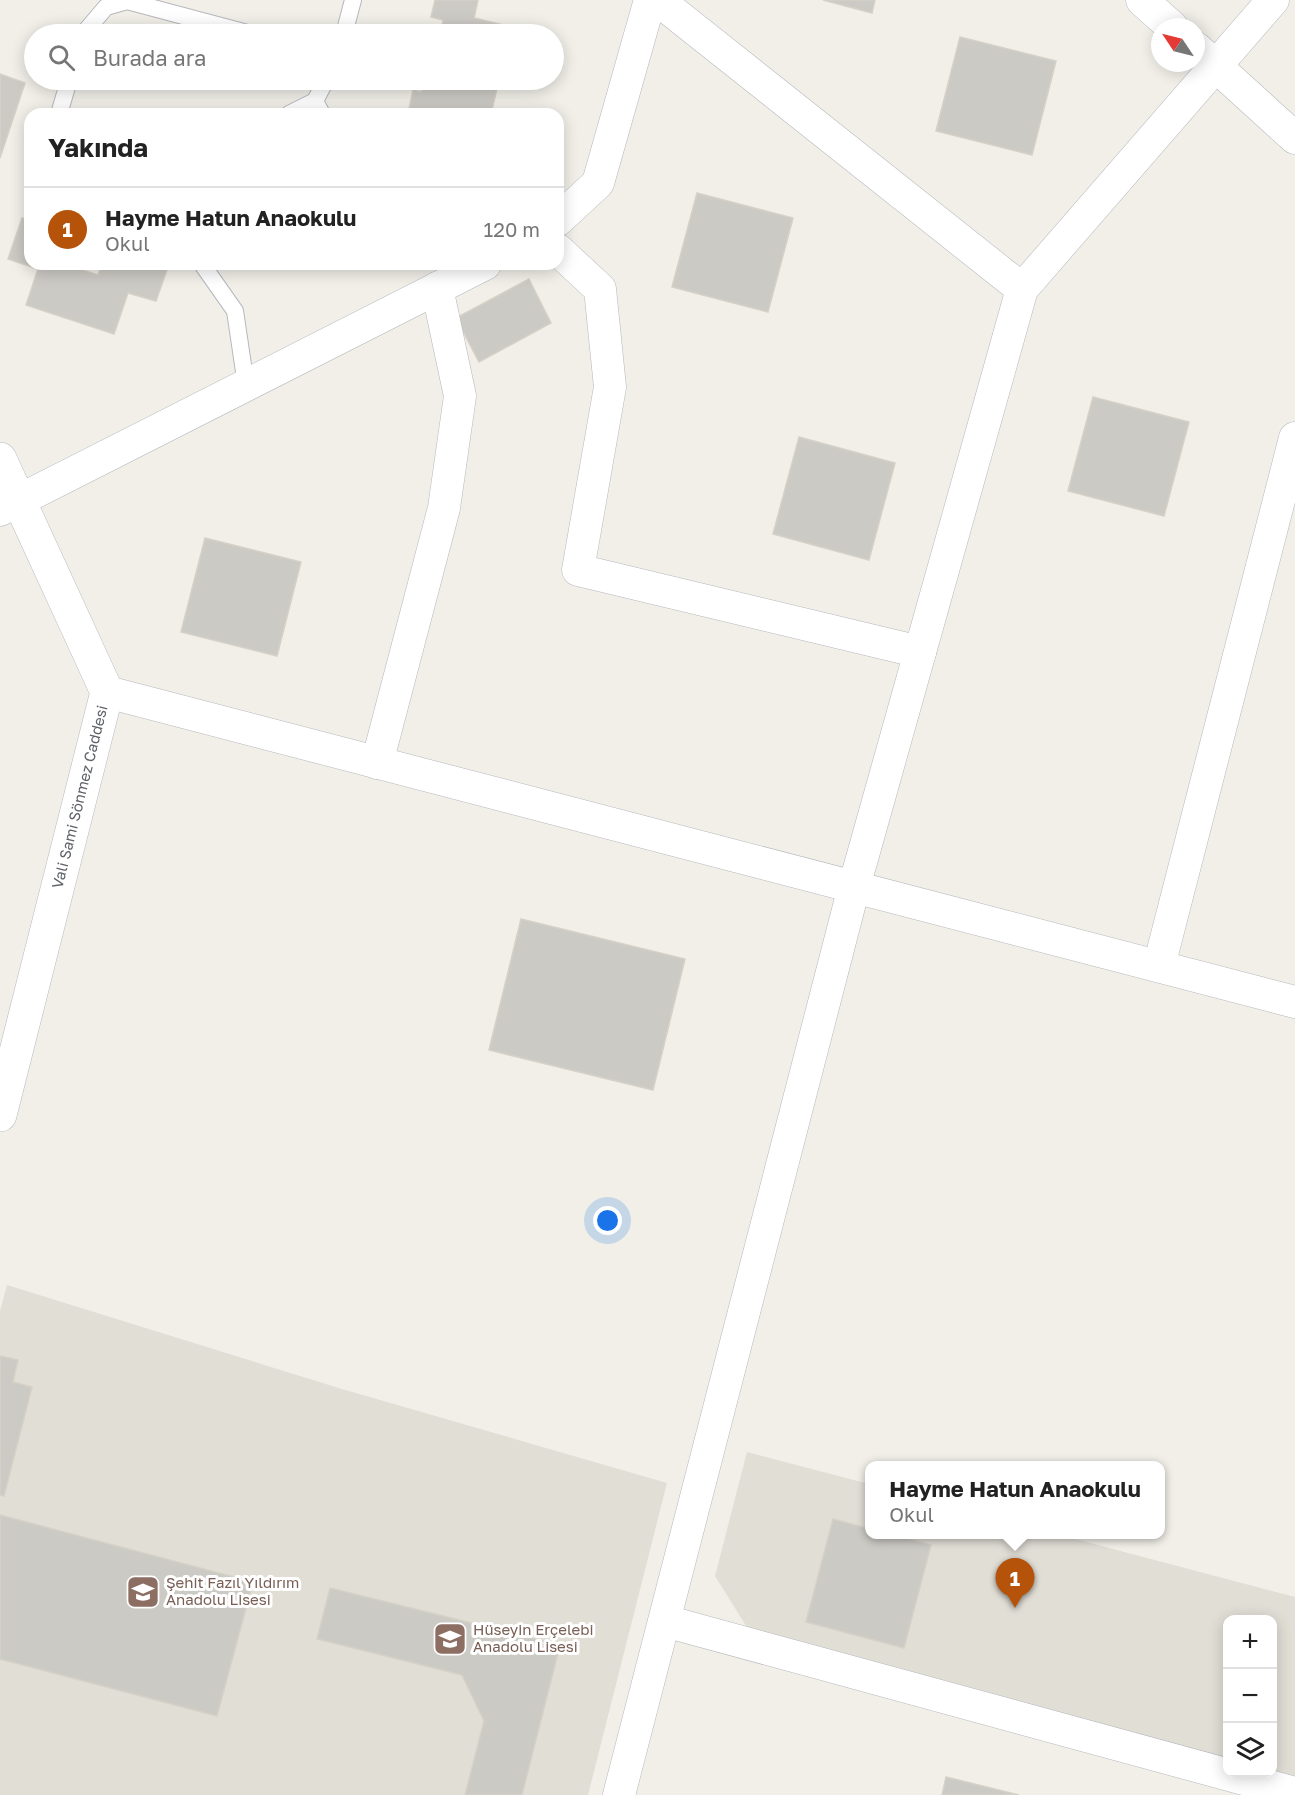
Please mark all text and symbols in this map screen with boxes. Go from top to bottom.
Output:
north arrow [1151,18,1205,72]
search box [24,24,564,90]
icon: search [45,41,78,74]
text: Burada ara [93,44,207,71]
text: Yakında [48,132,148,163]
text: Hayme Hatun Anaokulu [105,204,356,231]
text: 1 [62,217,73,241]
text: 120 m [484,217,540,241]
text: Okul [105,231,150,255]
street label: Vali Sami Sönmez Caddesi [48,703,111,890]
your location [593,1206,622,1235]
popup [865,1461,1165,1539]
text: Hayme Hatun Anaokulu [889,1475,1141,1502]
text: Okul [889,1502,934,1526]
pin: 1 [996,1558,1034,1608]
place label: Şehit Fazıl Yıldırım Anadolu Lisesi [166,1573,299,1608]
school or university icon: Şehit Fazıl Yıldırım Anadolu Lisesi [125,1574,161,1610]
map controls [1223,1615,1277,1777]
button: + [1223,1615,1277,1669]
place label: Hüseyin Erçelebi Anadolu Lisesi [473,1620,594,1655]
school or university icon: Hüseyin Erçelebi Anadolu Lisesi [432,1621,468,1657]
button: − [1223,1669,1277,1723]
button: layers [1223,1723,1277,1777]

